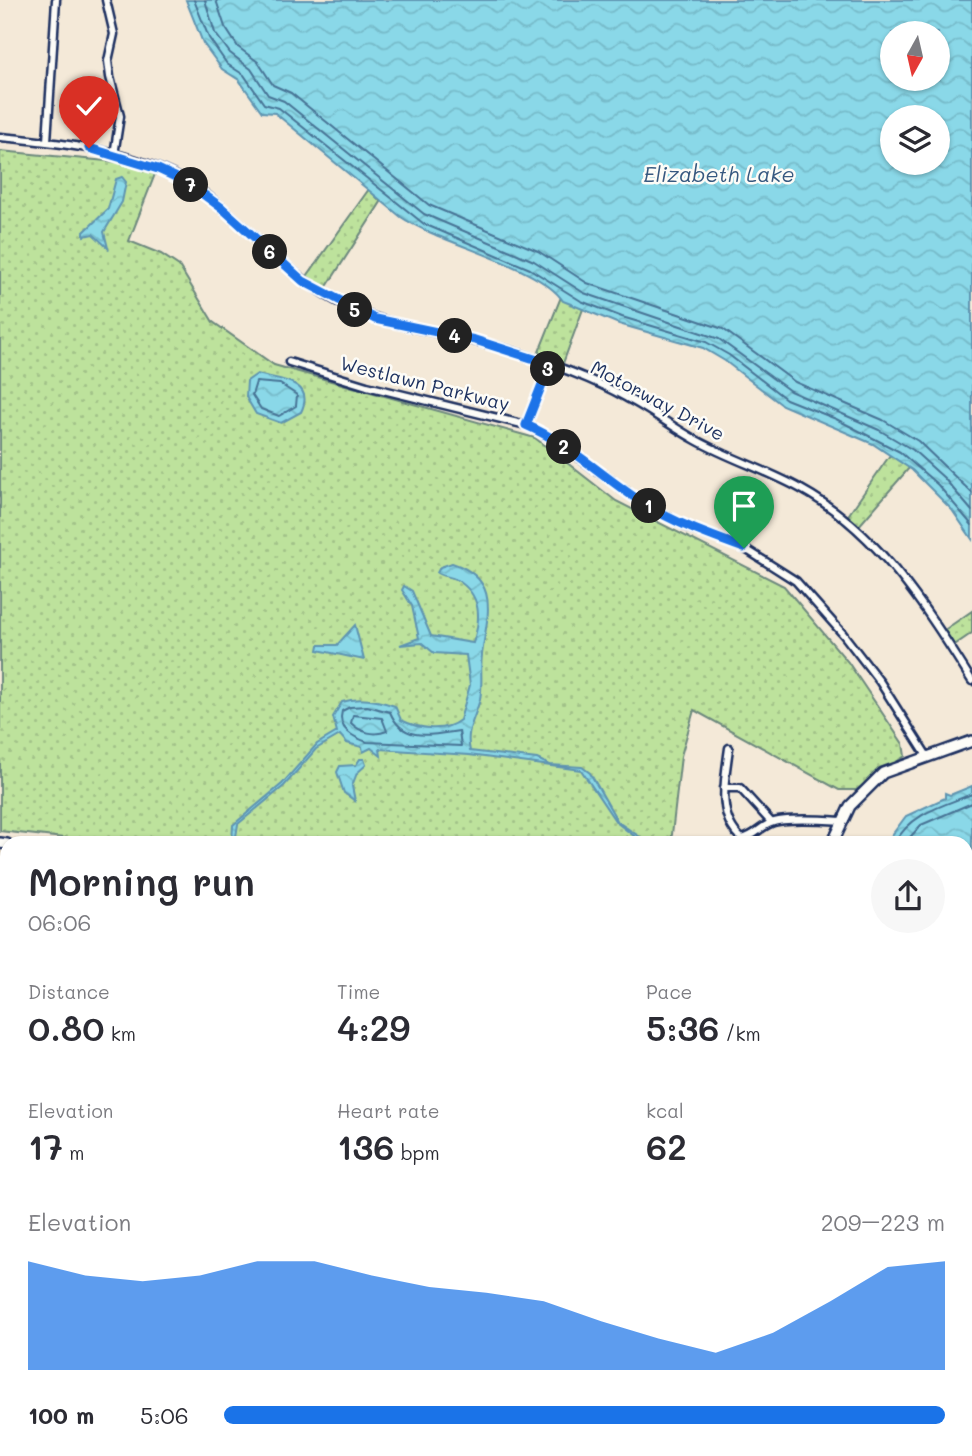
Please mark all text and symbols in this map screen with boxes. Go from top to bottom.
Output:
north arrow [880,21,950,91]
map controls [880,21,950,175]
pin [59,76,119,148]
icon: check [70,87,108,125]
button: layers [880,105,950,175]
water label: Elizabeth Lake [644,160,794,187]
pin: 7 [174,168,208,202]
text: 7 [185,172,196,197]
pin: 6 [252,234,288,270]
text: 6 [264,239,275,264]
pin: 5 [338,292,372,328]
text: 5 [349,297,360,322]
pin: 4 [438,318,472,354]
text: 4 [448,323,461,348]
street label: Westlawn Parkway [338,350,512,416]
pin: 3 [530,352,566,386]
street label: Motorway Drive [587,354,729,446]
text: 3 [542,356,553,381]
pin: 2 [546,430,582,464]
text: 2 [558,434,569,459]
pin [714,476,774,548]
icon: arrive [725,487,763,525]
pin: 1 [632,489,666,524]
text: 1 [644,493,653,518]
text: Morning run [28,856,255,906]
button: share [871,859,945,933]
text: 06:06 [28,907,91,937]
text: Distance [28,979,110,1004]
text: Time [337,979,380,1004]
text: Pace [646,979,692,1004]
text: 0.80 [28,1004,105,1050]
text: 4:29 [337,1004,410,1050]
text: 5:36 [646,1004,719,1050]
text: km [105,1021,136,1046]
text: /km [719,1021,761,1046]
text: Elevation [28,1098,113,1123]
text: Heart rate [337,1098,440,1123]
text: kcal [646,1098,684,1123]
text: 17 [28,1123,63,1169]
text: 136 [337,1123,395,1169]
text: 62 [646,1123,687,1169]
text: m [63,1140,84,1165]
text: bpm [395,1140,440,1165]
text: Elevation [28,1207,131,1237]
text: 209–223 m [821,1207,945,1237]
text: 100 m [28,1400,94,1430]
text: 5:06 [140,1400,189,1430]

